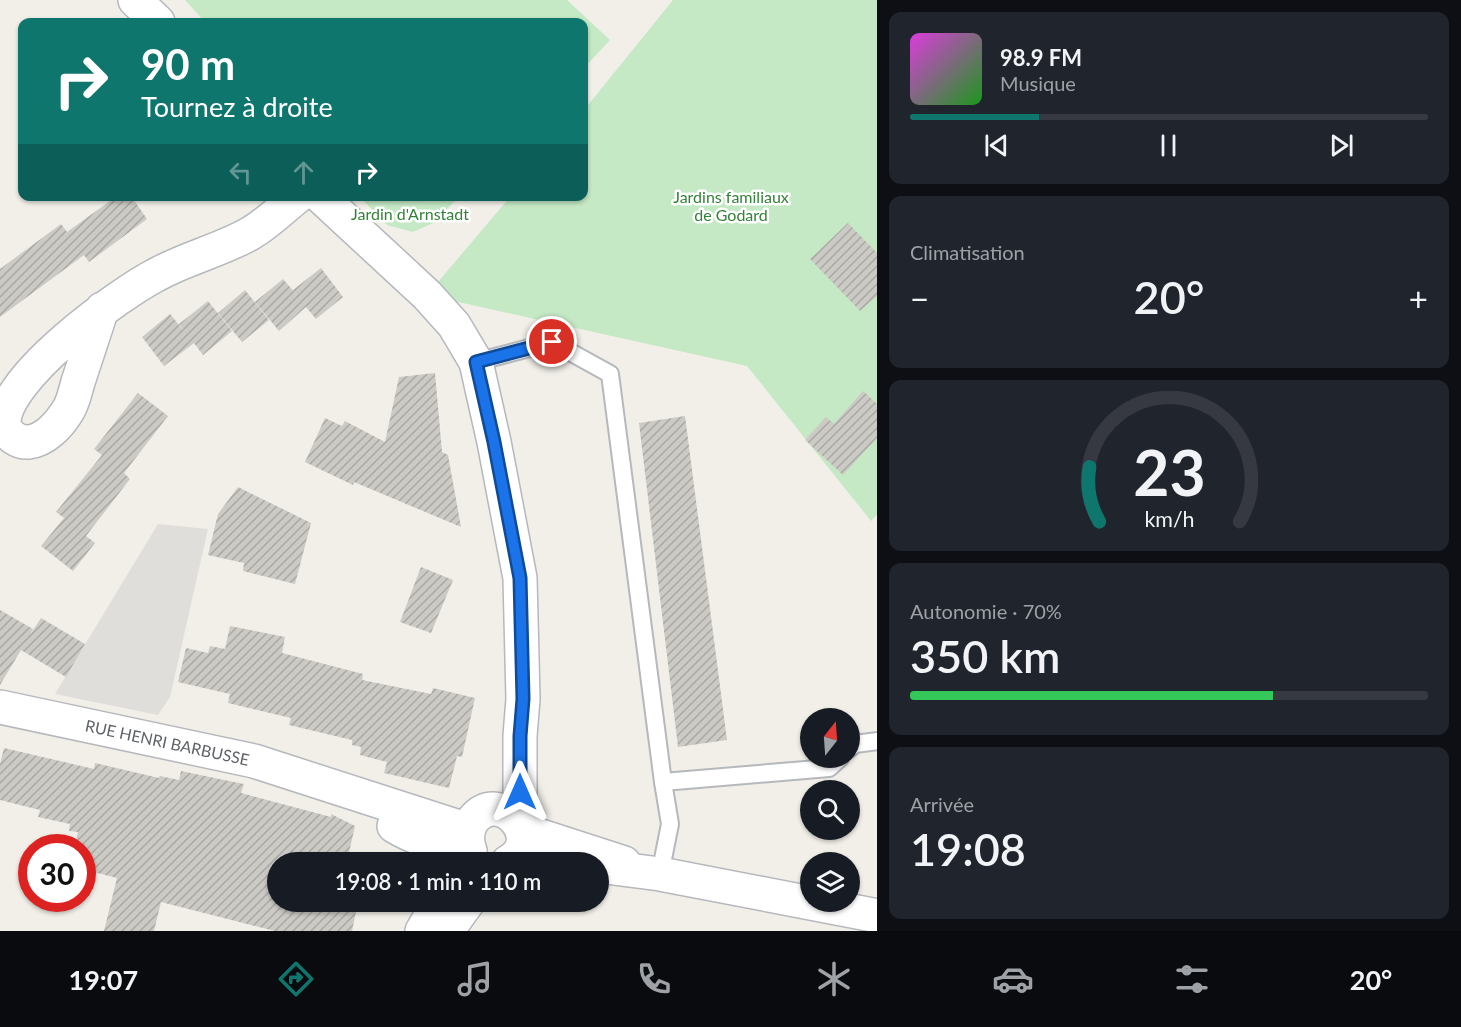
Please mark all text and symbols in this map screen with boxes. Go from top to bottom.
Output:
text: 90 m [141,39,235,89]
icon: right [42,42,120,120]
text: 98.9 FM [1000,44,1082,71]
text: Musique [1000,71,1076,95]
text: Tournez à droite [141,90,333,123]
icon: previous [980,129,1013,162]
icon: pause [1152,129,1185,162]
icon: next [1325,129,1358,162]
icon: left [224,156,257,189]
icon: ahead [287,156,320,189]
icon: right [350,156,383,189]
park label: Jardins familiaux de Godard [673,187,789,224]
park label: Jardin d'Arnstadt [351,204,469,223]
text: Climatisation [910,240,1025,264]
text: 20° [1134,270,1204,324]
text: − [910,278,929,318]
text: + [1409,278,1428,318]
pin [526,316,577,367]
icon: arrive [535,325,568,358]
text: 23 [1133,435,1205,510]
text: km/h [1144,507,1194,533]
text: Autonomie · 70% [910,599,1062,623]
text: 350 km [910,629,1060,683]
north arrow [800,708,860,768]
map controls [800,708,860,912]
street label: RUE HENRI BARBUSSE [84,715,251,769]
position arrow [488,760,552,824]
button: search [800,780,860,840]
text: Arrivée [910,792,974,816]
text: 19:08 [910,822,1026,876]
speed limit sign: 30 [18,834,96,912]
button: layers [800,852,860,912]
text: 19:08 · 1 min · 110 m [335,868,541,895]
icon: directions [275,958,317,1000]
icon: music [454,958,496,1000]
icon: phone [633,958,675,1000]
icon: climate [813,958,855,1000]
icon: car [992,958,1034,1000]
icon: filters [1171,958,1213,1000]
text: 19:07 [69,963,138,996]
text: 20° [1350,963,1392,996]

